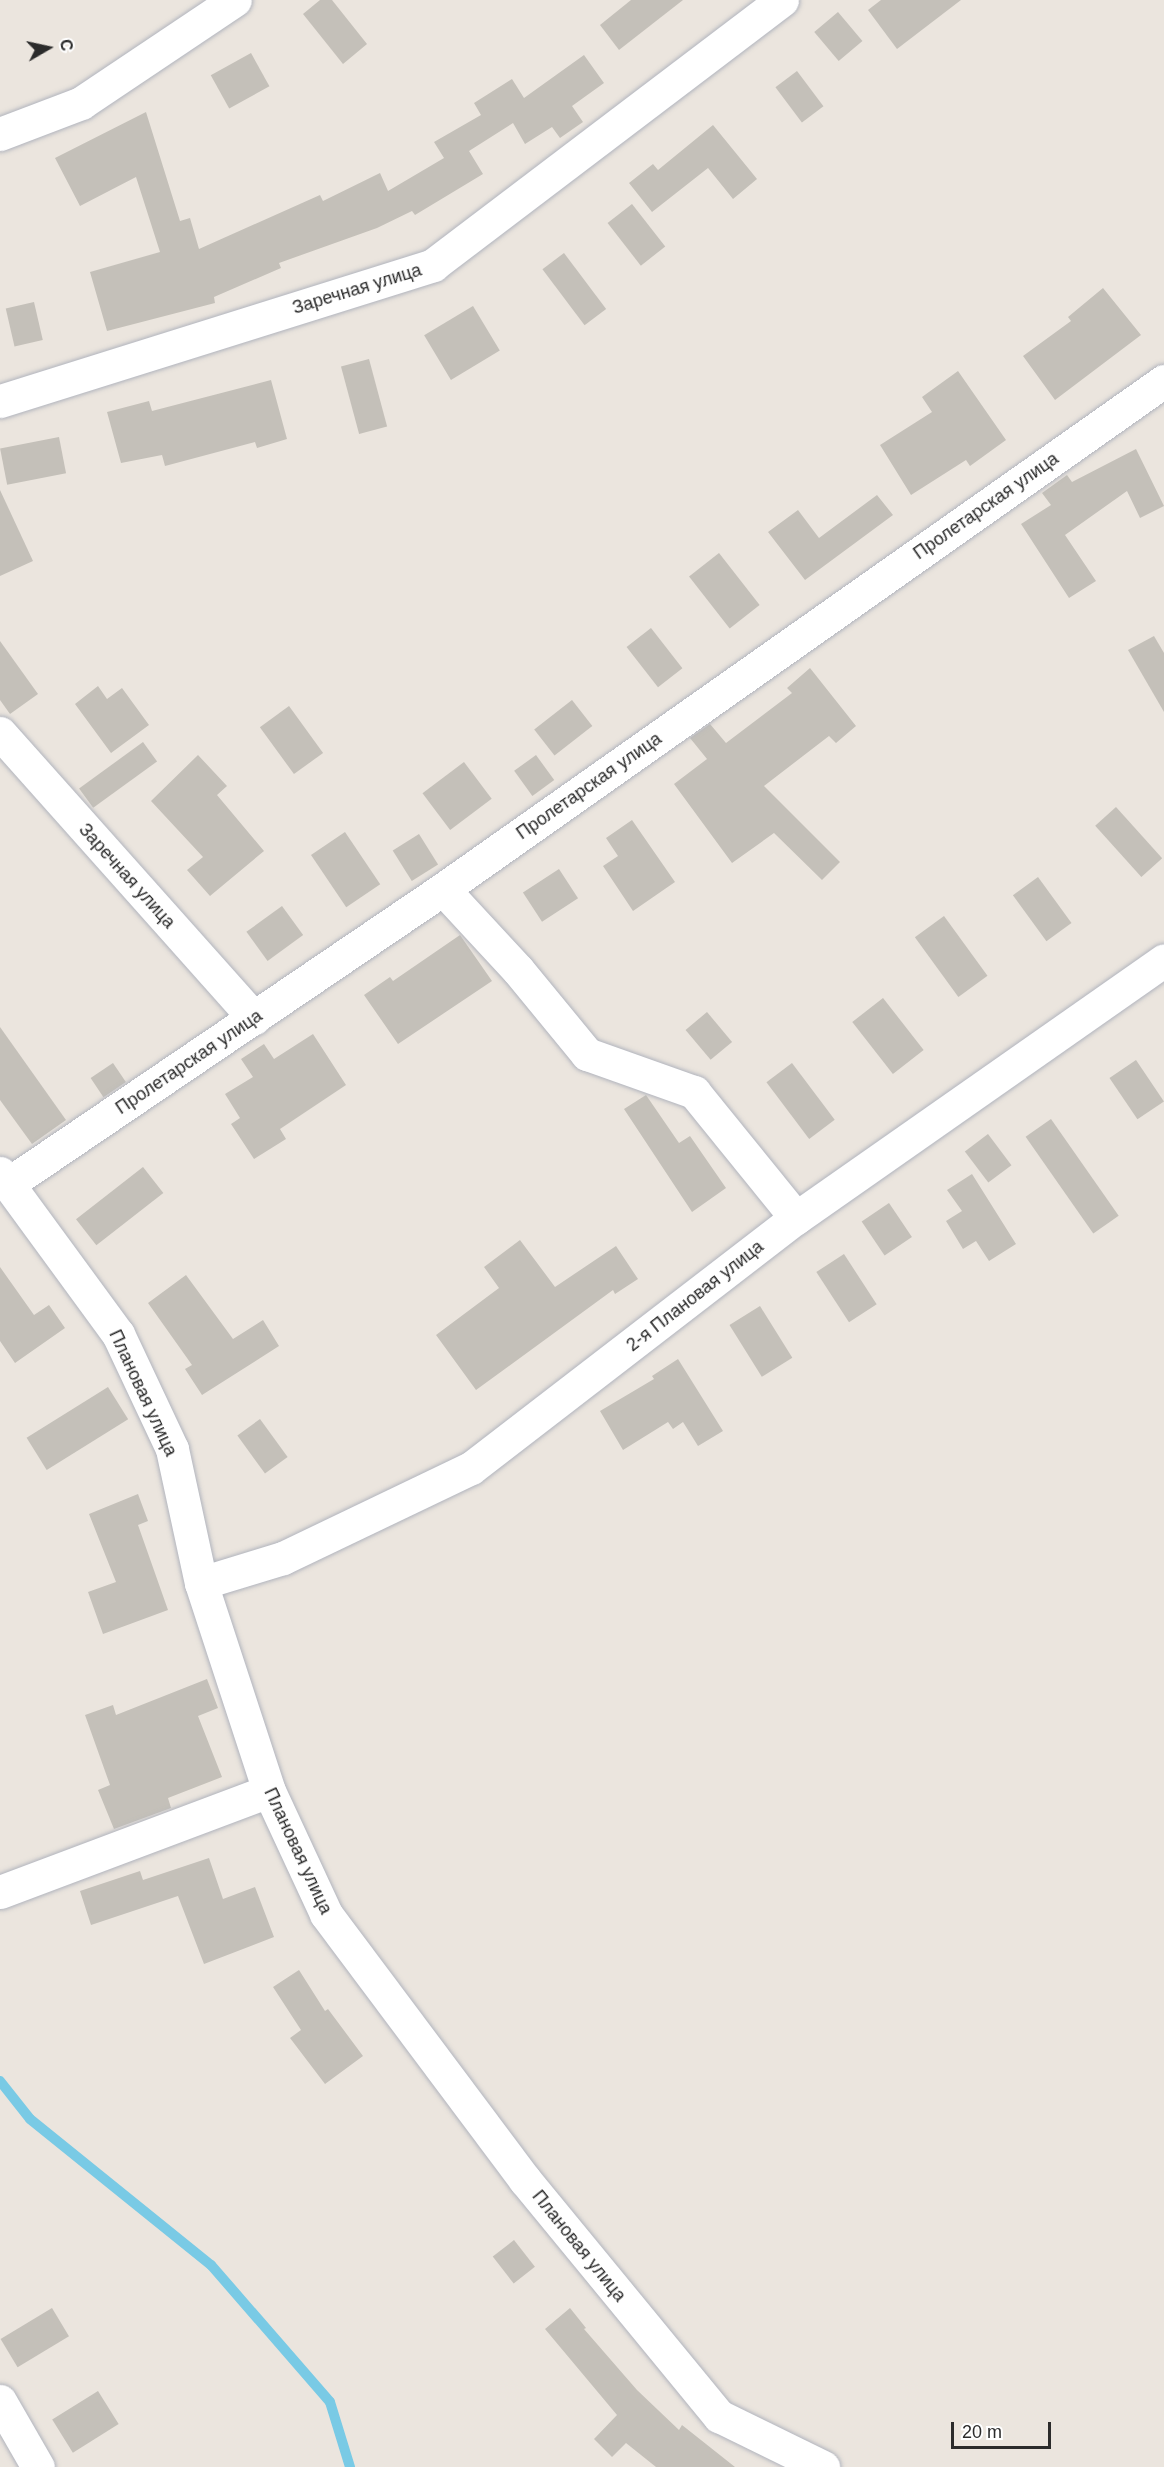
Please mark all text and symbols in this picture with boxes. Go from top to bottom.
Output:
north arrow [18,18,78,78]
text: С [57,38,76,52]
street label: Заречная улица [290,259,424,319]
street label: Пролетарская улица [909,448,1063,564]
street label: Пролетарская улица [512,728,666,844]
street label: Заречная улица [74,819,180,933]
street label: Пролетарская улица [112,1005,266,1119]
street label: 2-я Плановая улица [622,1236,768,1356]
street label: Плановая улица [104,1326,182,1460]
street label: Плановая улица [259,1784,337,1918]
street label: Плановая улица [527,2186,631,2306]
scale bar [954,2410,1054,2448]
text: 20 m [962,2422,1002,2442]

